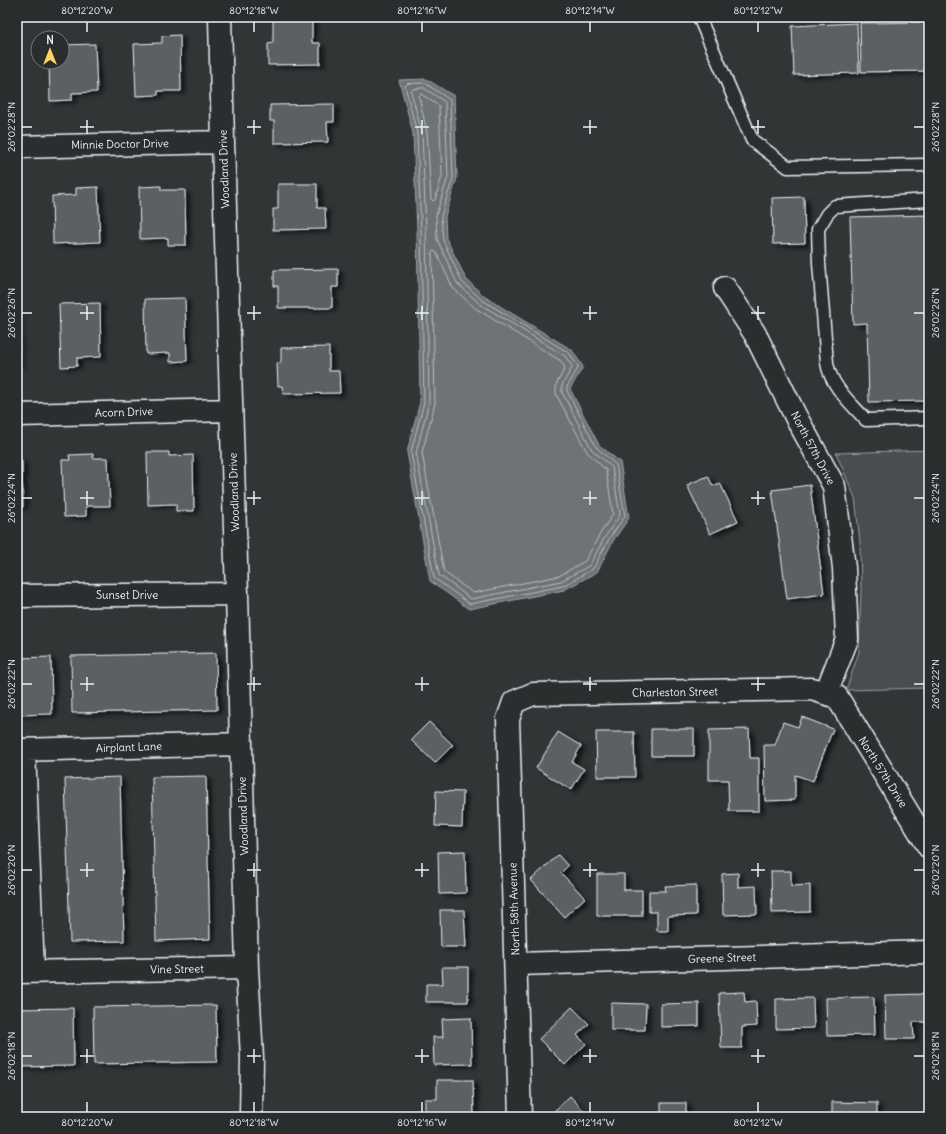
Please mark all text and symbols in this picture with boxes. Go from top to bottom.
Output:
text: 80°12'20"W [61,4,113,17]
text: 80°12'18"W [229,4,279,17]
text: 80°12'16"W [397,4,447,17]
text: 80°12'14"W [565,4,615,17]
text: 80°12'12"W [734,4,783,17]
north arrow [30,30,70,70]
text: N [46,33,54,47]
text: 26°02'28"N [5,102,18,152]
text: 26°02'28"N [929,102,942,152]
street label: Woodland Drive [216,129,232,209]
street label: Minnie Doctor Drive [71,136,169,152]
text: 26°02'26"N [5,288,18,338]
text: 26°02'26"N [929,288,942,338]
street label: Acorn Drive [95,404,153,420]
street label: North 57th Drive [788,409,838,487]
street label: Woodland Drive [226,452,242,532]
text: 26°02'24"N [5,473,18,523]
text: 26°02'24"N [929,473,942,523]
street label: Sunset Drive [96,588,158,602]
text: 26°02'22"N [5,659,18,709]
text: 26°02'22"N [929,659,942,709]
street label: Charleston Street [632,684,718,700]
street label: North 57th Drive [856,734,910,810]
street label: Airplant Lane [96,739,162,755]
street label: Woodland Drive [235,776,251,856]
text: 26°02'20"N [5,845,18,895]
text: 26°02'20"N [929,845,942,895]
street label: North 58th Avenue [505,862,523,956]
street label: Greene Street [688,950,757,966]
street label: Vine Street [150,962,204,976]
text: 26°02'18"N [5,1032,18,1080]
text: 26°02'18"N [929,1032,942,1080]
text: 80°12'20"W [61,1116,113,1129]
text: 80°12'18"W [229,1116,279,1129]
text: 80°12'16"W [397,1116,447,1129]
text: 80°12'14"W [565,1116,615,1129]
text: 80°12'12"W [734,1116,783,1129]

